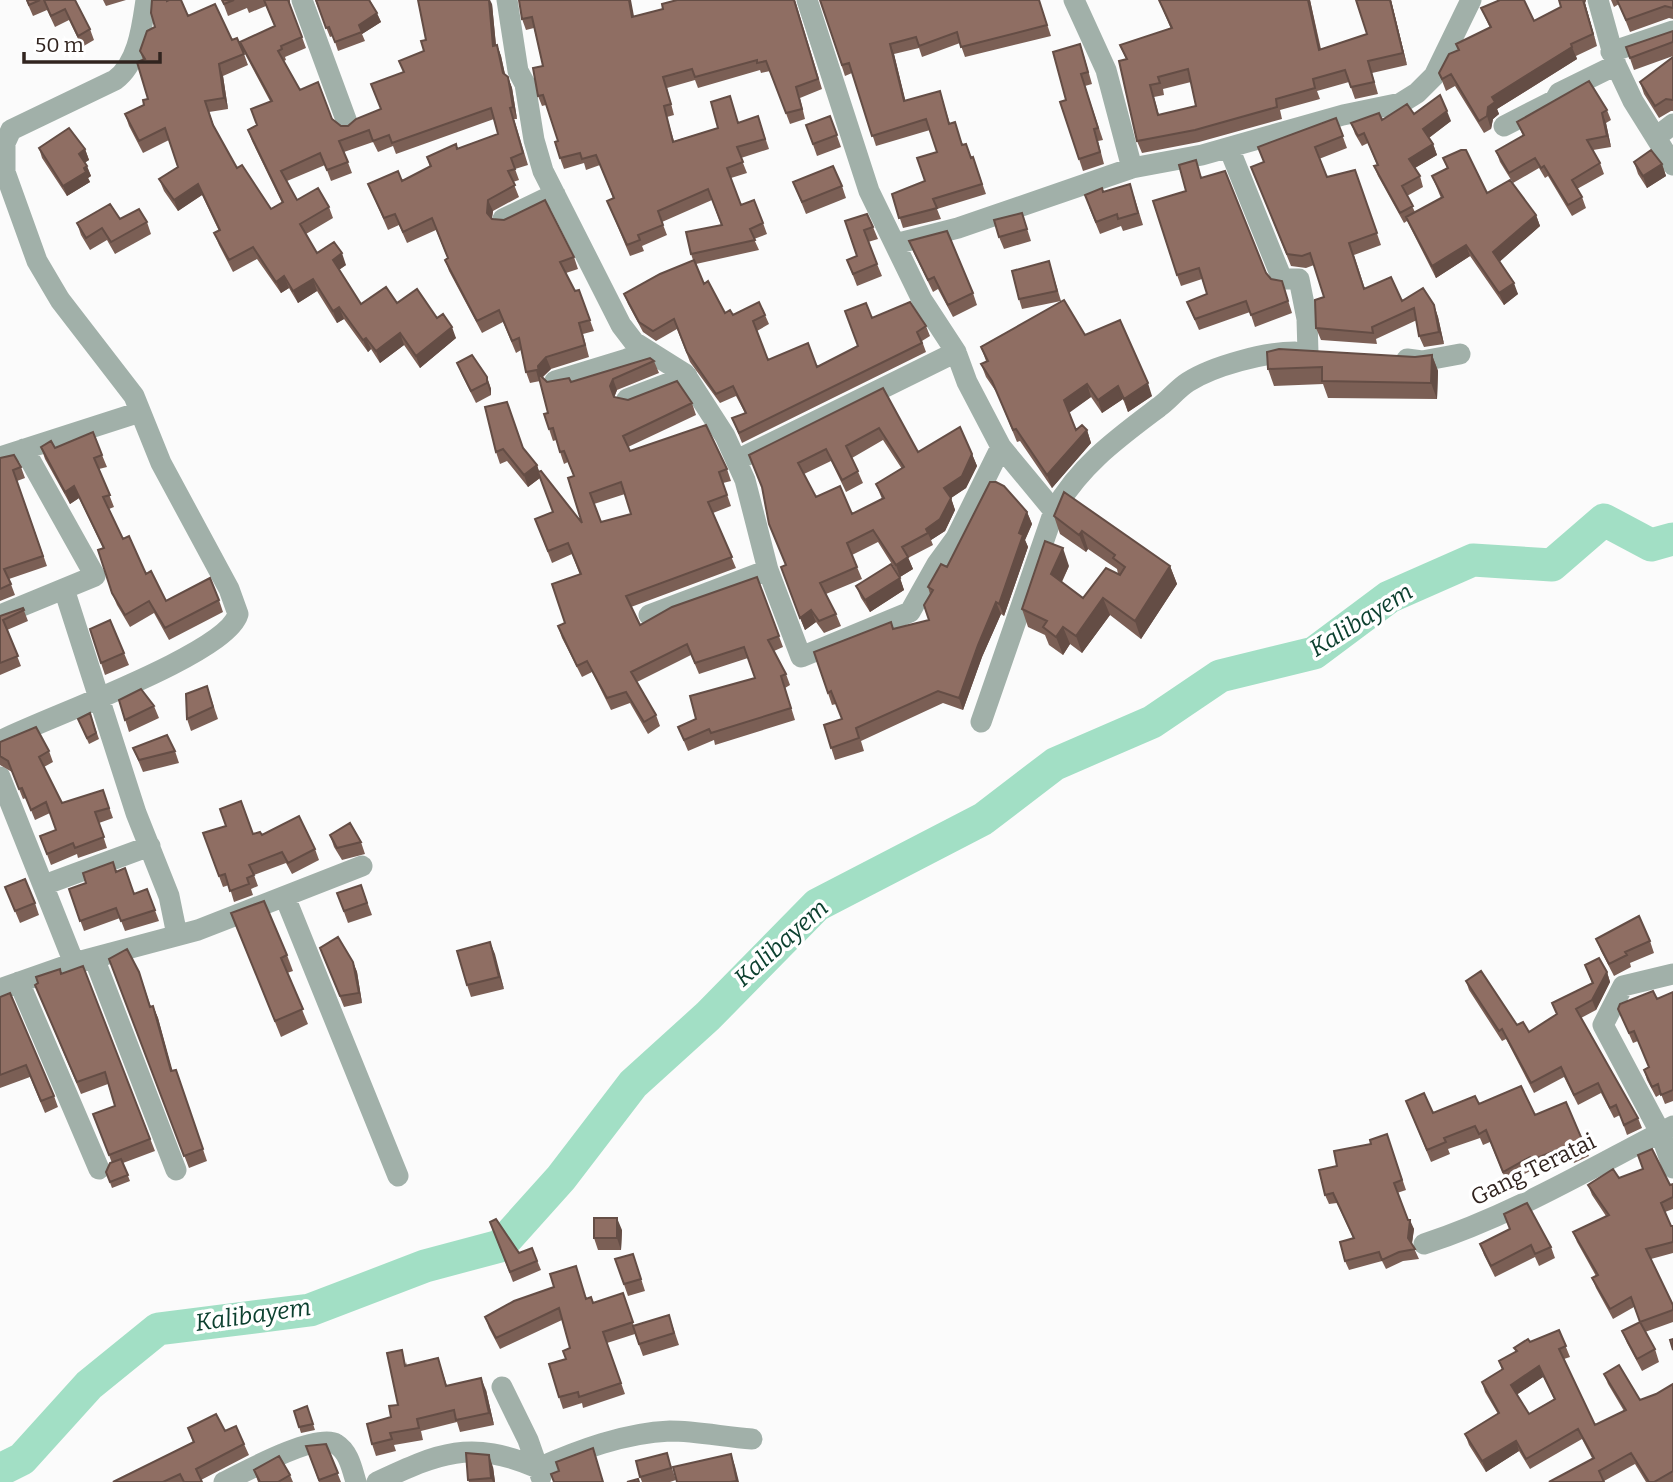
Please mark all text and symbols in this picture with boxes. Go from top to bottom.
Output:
scale bar [24,21,161,65]
text: 50 m [35,32,84,58]
water label: Kalibayem [1304,577,1418,663]
water label: Kalibayem [728,894,834,992]
street label: Gang Teratai [1466,1127,1600,1211]
water label: Kalibayem [193,1293,313,1337]

